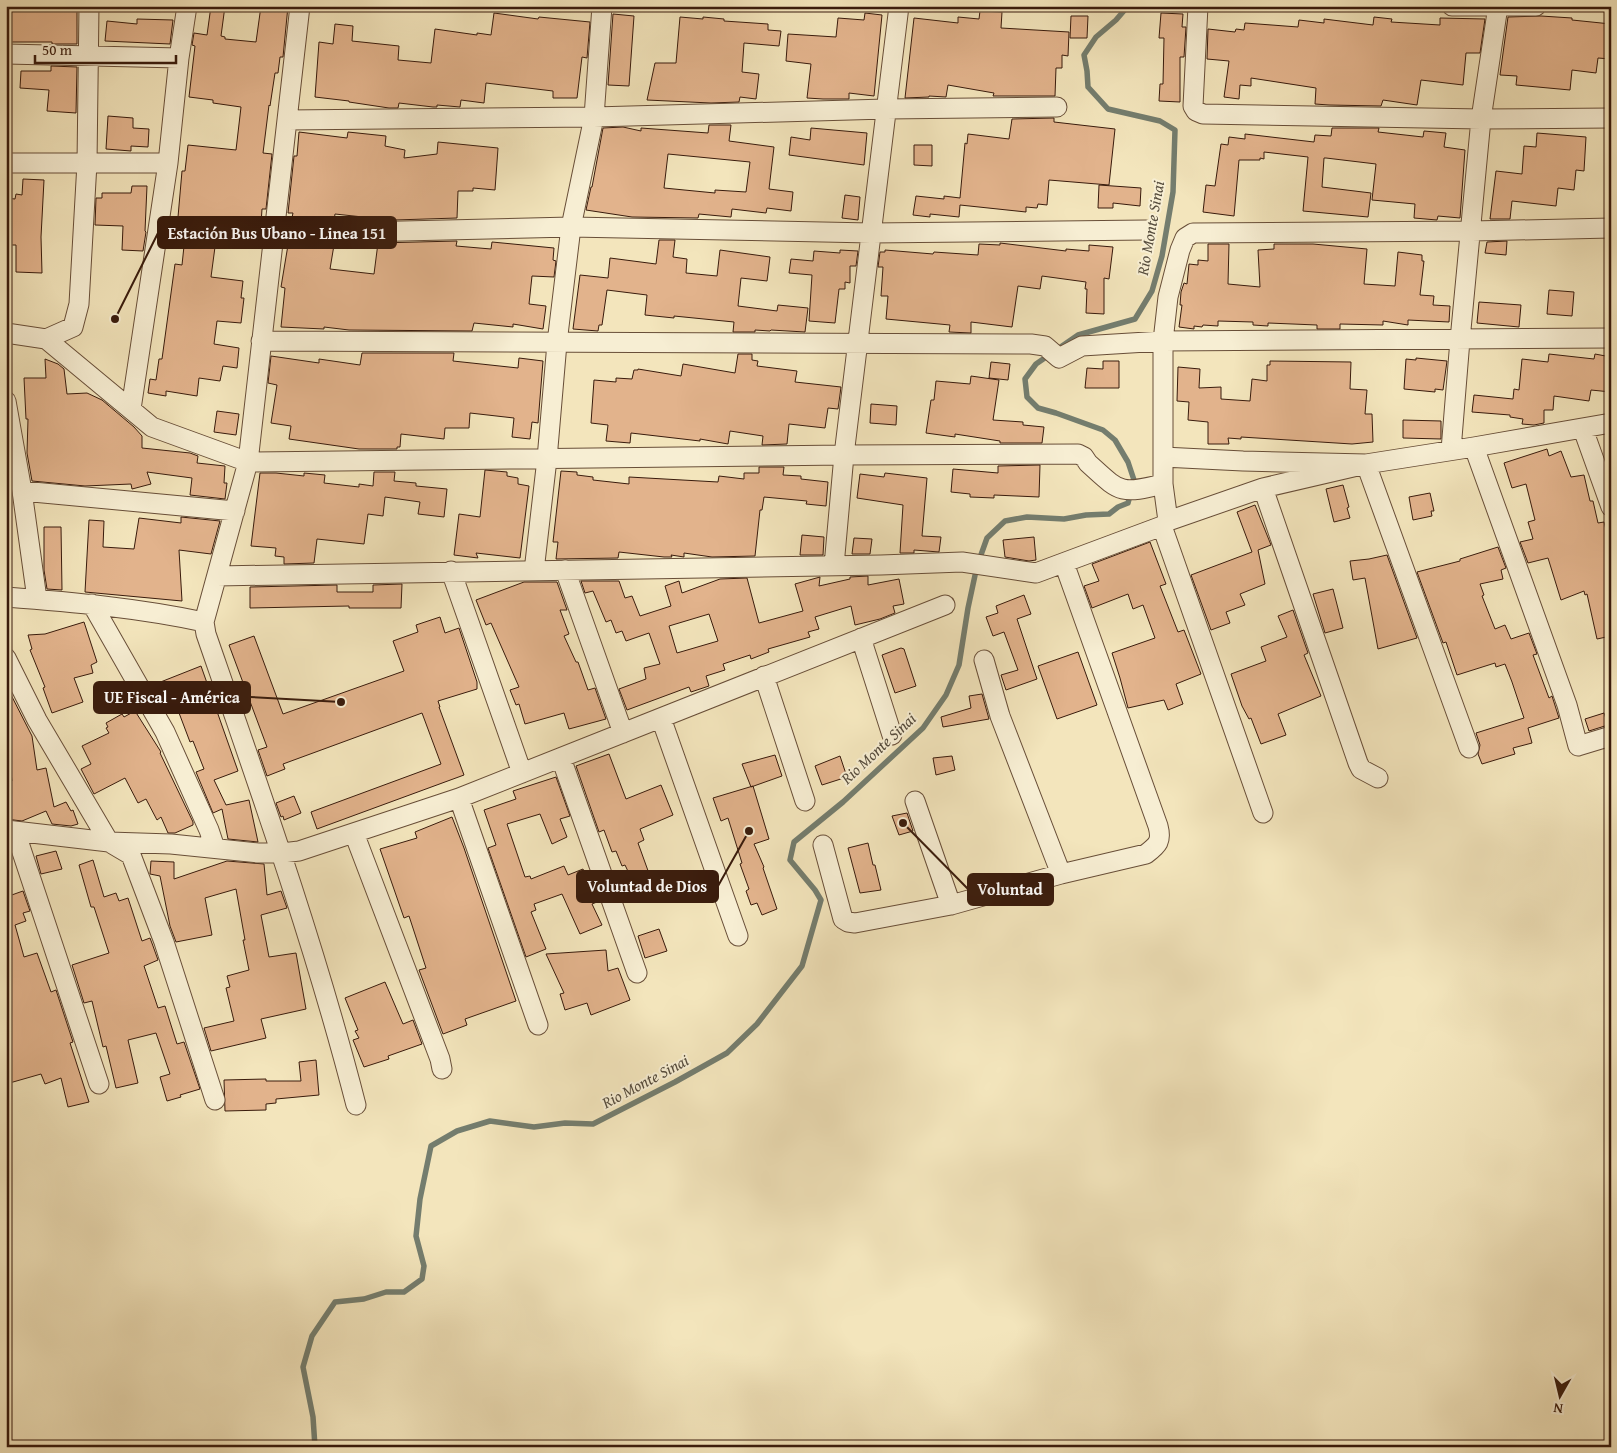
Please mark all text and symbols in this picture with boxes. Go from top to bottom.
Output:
scale bar [35,32,176,64]
text: 50 m [42,39,73,60]
water label: Rio Monte Sinai [1130,179,1170,278]
callout: Estación Bus Ubano - Linea 151 [158,217,396,248]
text: Estación Bus Ubano - Linea 151 [168,221,386,245]
callout: UE Fiscal - América [94,682,250,713]
text: UE Fiscal - América [104,685,241,709]
water label: Rio Monte Sinai [834,707,921,790]
callout: Voluntad de Dios [577,871,718,902]
text: Voluntad de Dios [587,874,707,898]
callout: Voluntad [968,874,1053,905]
text: Voluntad [977,877,1043,901]
water label: Rio Monte Sinai [596,1048,693,1114]
north arrow [1534,1370,1584,1420]
text: N [1552,1398,1564,1419]

